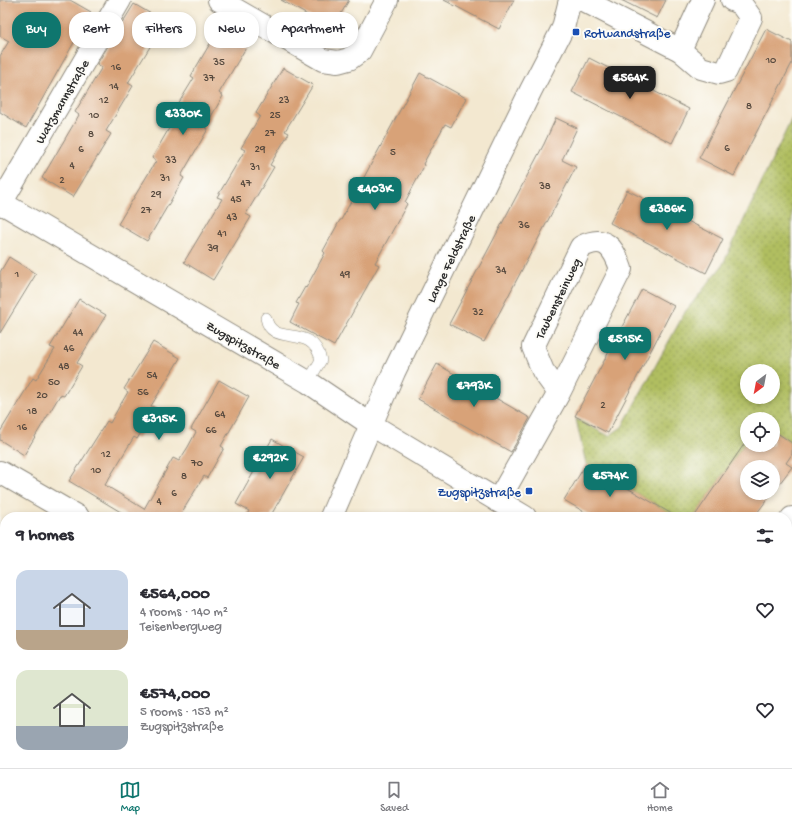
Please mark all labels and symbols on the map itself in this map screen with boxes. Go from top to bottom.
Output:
marker: Rotwandstraße [571,27,581,37]
place label: Rotwandstraße [584,27,671,42]
house number: 10 [765,55,776,67]
street label: Watzmannstraße [33,57,93,147]
house number: 35 [212,57,225,69]
house number: 16 [110,62,121,74]
pin: €564K [602,66,658,100]
house number: 37 [202,73,215,85]
house number: 14 [108,81,120,93]
house number: 12 [98,95,110,107]
house number: 23 [278,95,290,107]
house number: 8 [746,101,752,113]
pin: €330K [155,102,211,136]
house number: 10 [88,110,99,122]
house number: 25 [269,110,281,122]
house number: 27 [264,128,276,140]
house number: 8 [88,129,94,141]
house number: 6 [724,143,730,155]
house number: 6 [78,144,84,156]
house number: 29 [255,144,266,156]
house number: 5 [390,147,396,159]
house number: 33 [164,155,177,167]
house number: 4 [69,160,75,172]
house number: 31 [249,162,260,174]
house number: 31 [159,173,170,185]
house number: 2 [59,175,65,187]
pin: €403K [347,177,403,211]
house number: 47 [241,178,252,190]
house number: 38 [538,181,551,193]
house number: 29 [151,189,162,201]
house number: 45 [231,194,242,206]
pin: €386K [639,197,695,231]
house number: 27 [140,205,152,217]
house number: 43 [227,212,238,224]
street label: Lange Feldstraße [425,213,480,305]
house number: 36 [517,220,530,232]
house number: 41 [217,228,227,240]
house number: 39 [206,243,219,255]
street label: Taubensteinweg [533,256,585,343]
house number: 34 [495,265,507,277]
house number: 1 [14,269,19,281]
house number: 49 [340,269,351,281]
house number: 32 [471,307,484,319]
street label: Zugspitzstraße [203,319,283,374]
house number: 44 [73,327,84,339]
pin: €515K [597,327,653,361]
house number: 46 [64,343,75,355]
house number: 48 [58,361,70,373]
north arrow [740,364,780,404]
house number: 54 [147,370,158,382]
pin: €793K [446,374,502,408]
house number: 50 [48,377,60,389]
house number: 56 [137,387,149,399]
house number: 20 [36,390,48,402]
house number: 2 [600,400,606,412]
house number: 18 [26,406,37,418]
pin: €315K [131,407,187,441]
house number: 64 [215,409,226,421]
house number: 16 [16,422,27,434]
house number: 66 [205,425,217,437]
pin: €292K [242,446,298,480]
house number: 12 [100,449,112,461]
house number: 70 [190,458,203,470]
pin: €574K [582,464,638,498]
house number: 10 [90,465,101,477]
house number: 8 [181,471,187,483]
place label: Zugspitzstraße [438,486,521,501]
marker: Zugspitzstraße [524,486,534,496]
house number: 6 [171,488,177,500]
house number: 4 [156,496,162,508]

